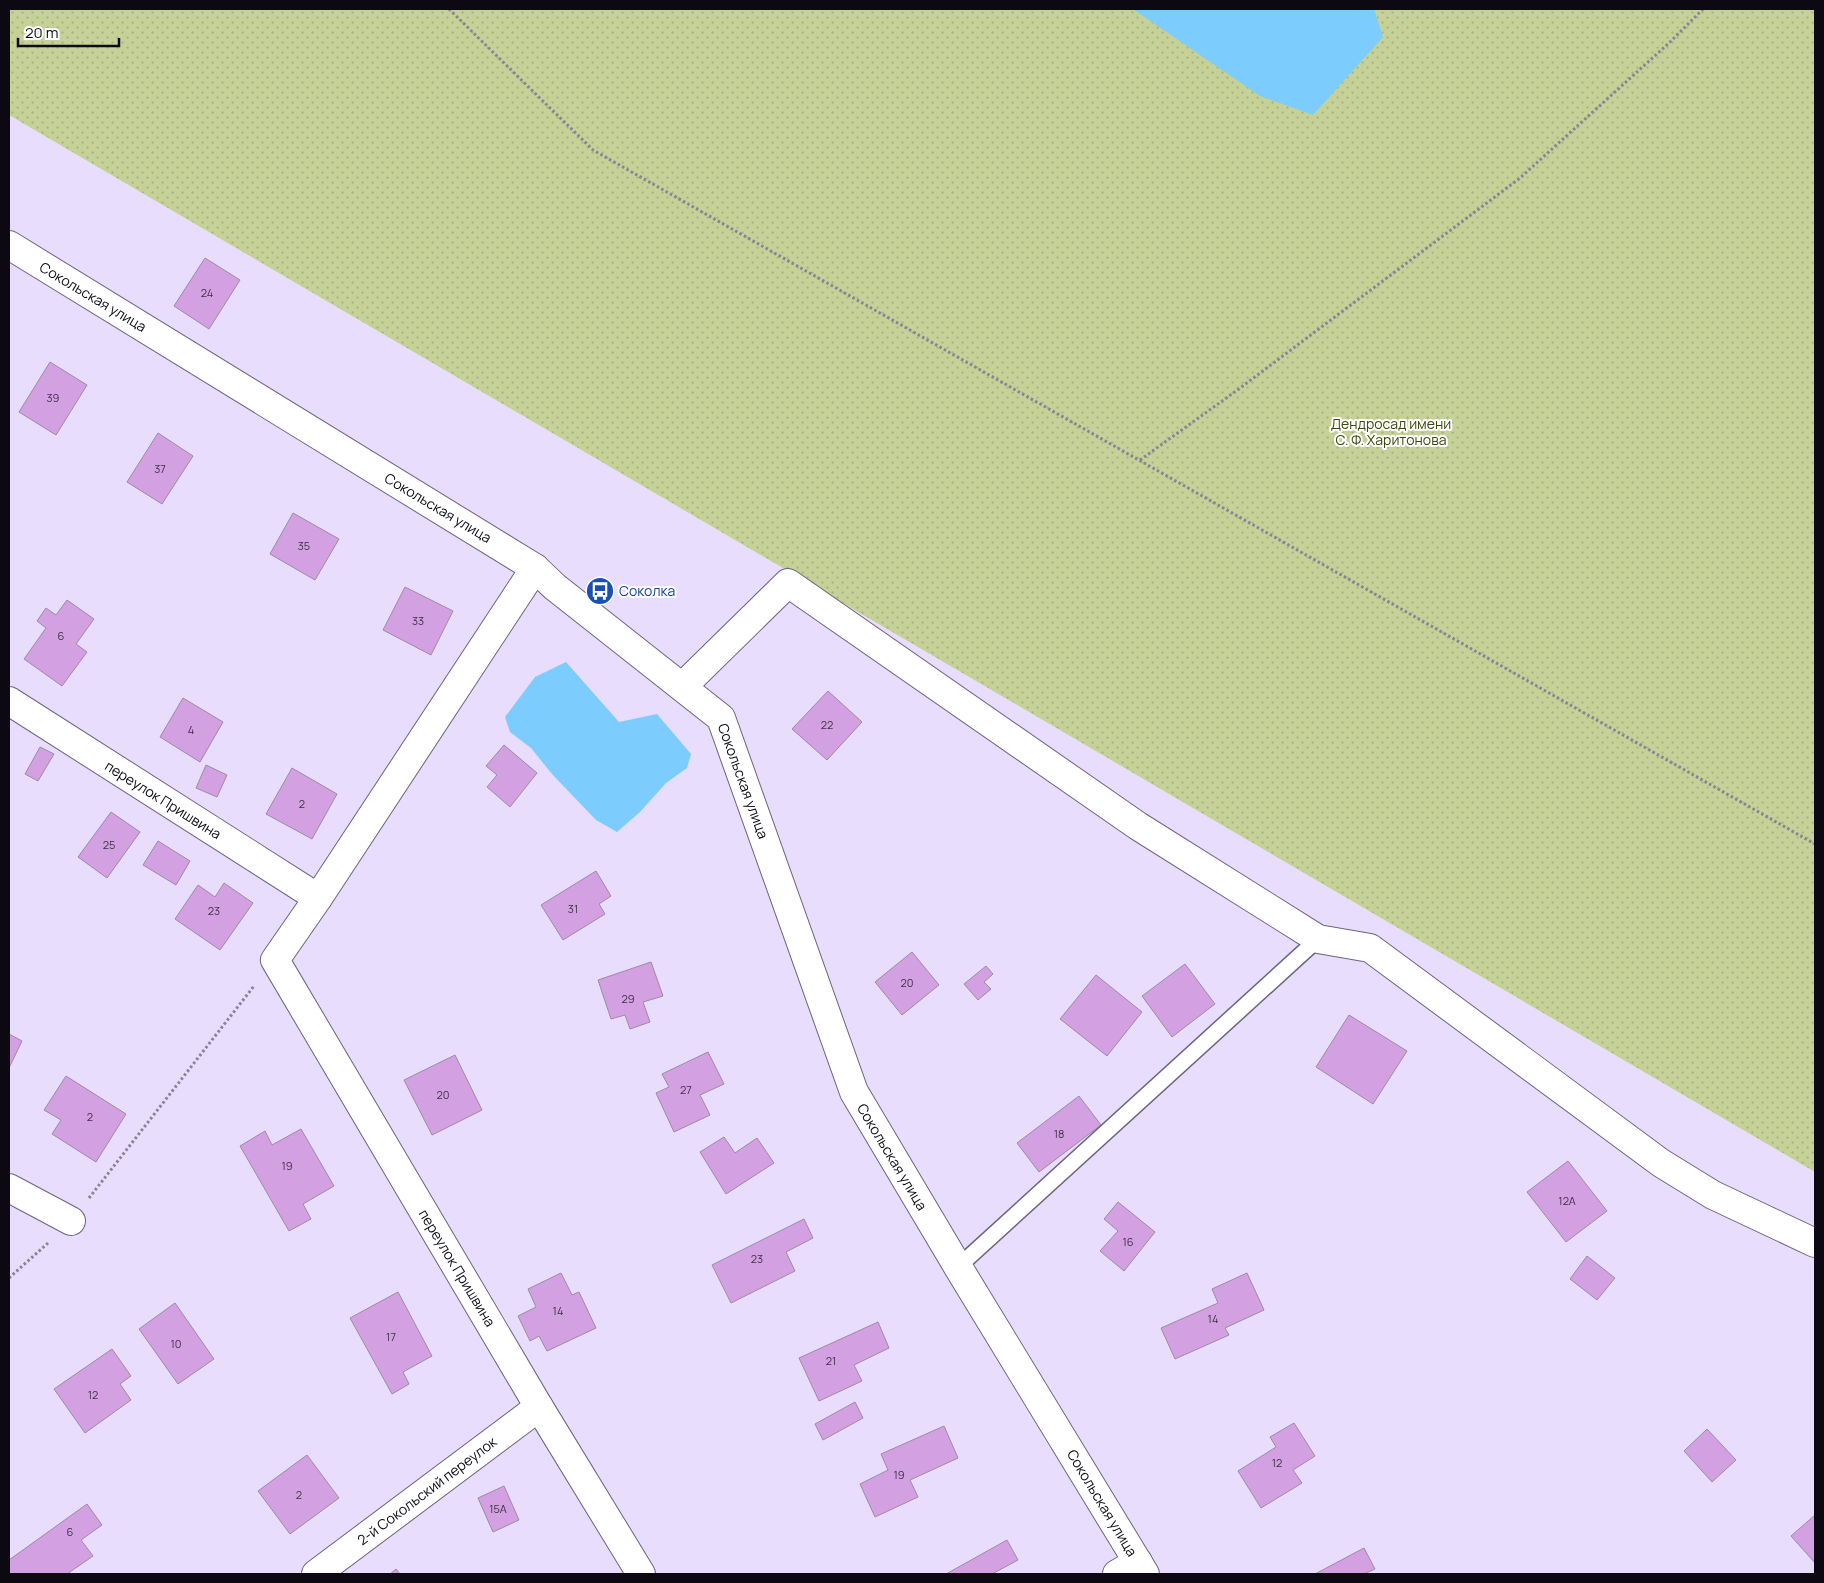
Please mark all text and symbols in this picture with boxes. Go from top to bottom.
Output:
scale bar [18,15,119,47]
text: 20 m [25,22,58,43]
street label: Сокольская улица [36,257,150,336]
house number: 24 [201,285,213,300]
house number: 39 [47,390,60,405]
park label: Дендросад имени С. Ф. Харитонова [1331,414,1451,449]
house number: 37 [154,461,166,476]
street label: Сокольская улица [381,468,495,547]
house number: 35 [298,538,310,553]
bus stop icon: Соколка [585,576,615,606]
place label: Соколка [619,581,675,600]
house number: 33 [412,613,424,628]
house number: 6 [58,628,65,643]
house number: 22 [821,717,833,732]
street label: Сокольская улица [714,721,773,841]
house number: 4 [188,722,194,737]
street label: переулок Пришвина [102,756,225,843]
house number: 2 [299,796,305,811]
house number: 25 [103,837,115,852]
house number: 31 [568,901,578,916]
house number: 23 [208,903,220,918]
house number: 20 [901,975,913,990]
house number: 29 [621,991,635,1006]
house number: 27 [680,1082,692,1097]
house number: 20 [437,1087,449,1102]
street label: Сокольская улица [853,1100,932,1214]
house number: 2 [87,1109,93,1124]
house number: 18 [1054,1126,1064,1141]
house number: 19 [281,1158,293,1173]
house number: 12А [1558,1193,1576,1208]
street label: переулок Пришвина [415,1206,500,1330]
house number: 16 [1122,1234,1134,1249]
house number: 23 [751,1251,763,1266]
house number: 14 [553,1303,563,1318]
house number: 14 [1208,1311,1218,1326]
house number: 17 [386,1329,396,1344]
house number: 10 [170,1336,182,1351]
house number: 21 [826,1353,836,1368]
house number: 12 [88,1387,98,1402]
street label: 2-й Сокольский переулок [353,1431,501,1549]
street label: Сокольская улица [1063,1446,1142,1560]
house number: 12 [1272,1455,1282,1470]
house number: 19 [893,1467,905,1482]
house number: 2 [296,1487,302,1502]
house number: 15А [489,1501,507,1516]
house number: 6 [67,1524,74,1539]

